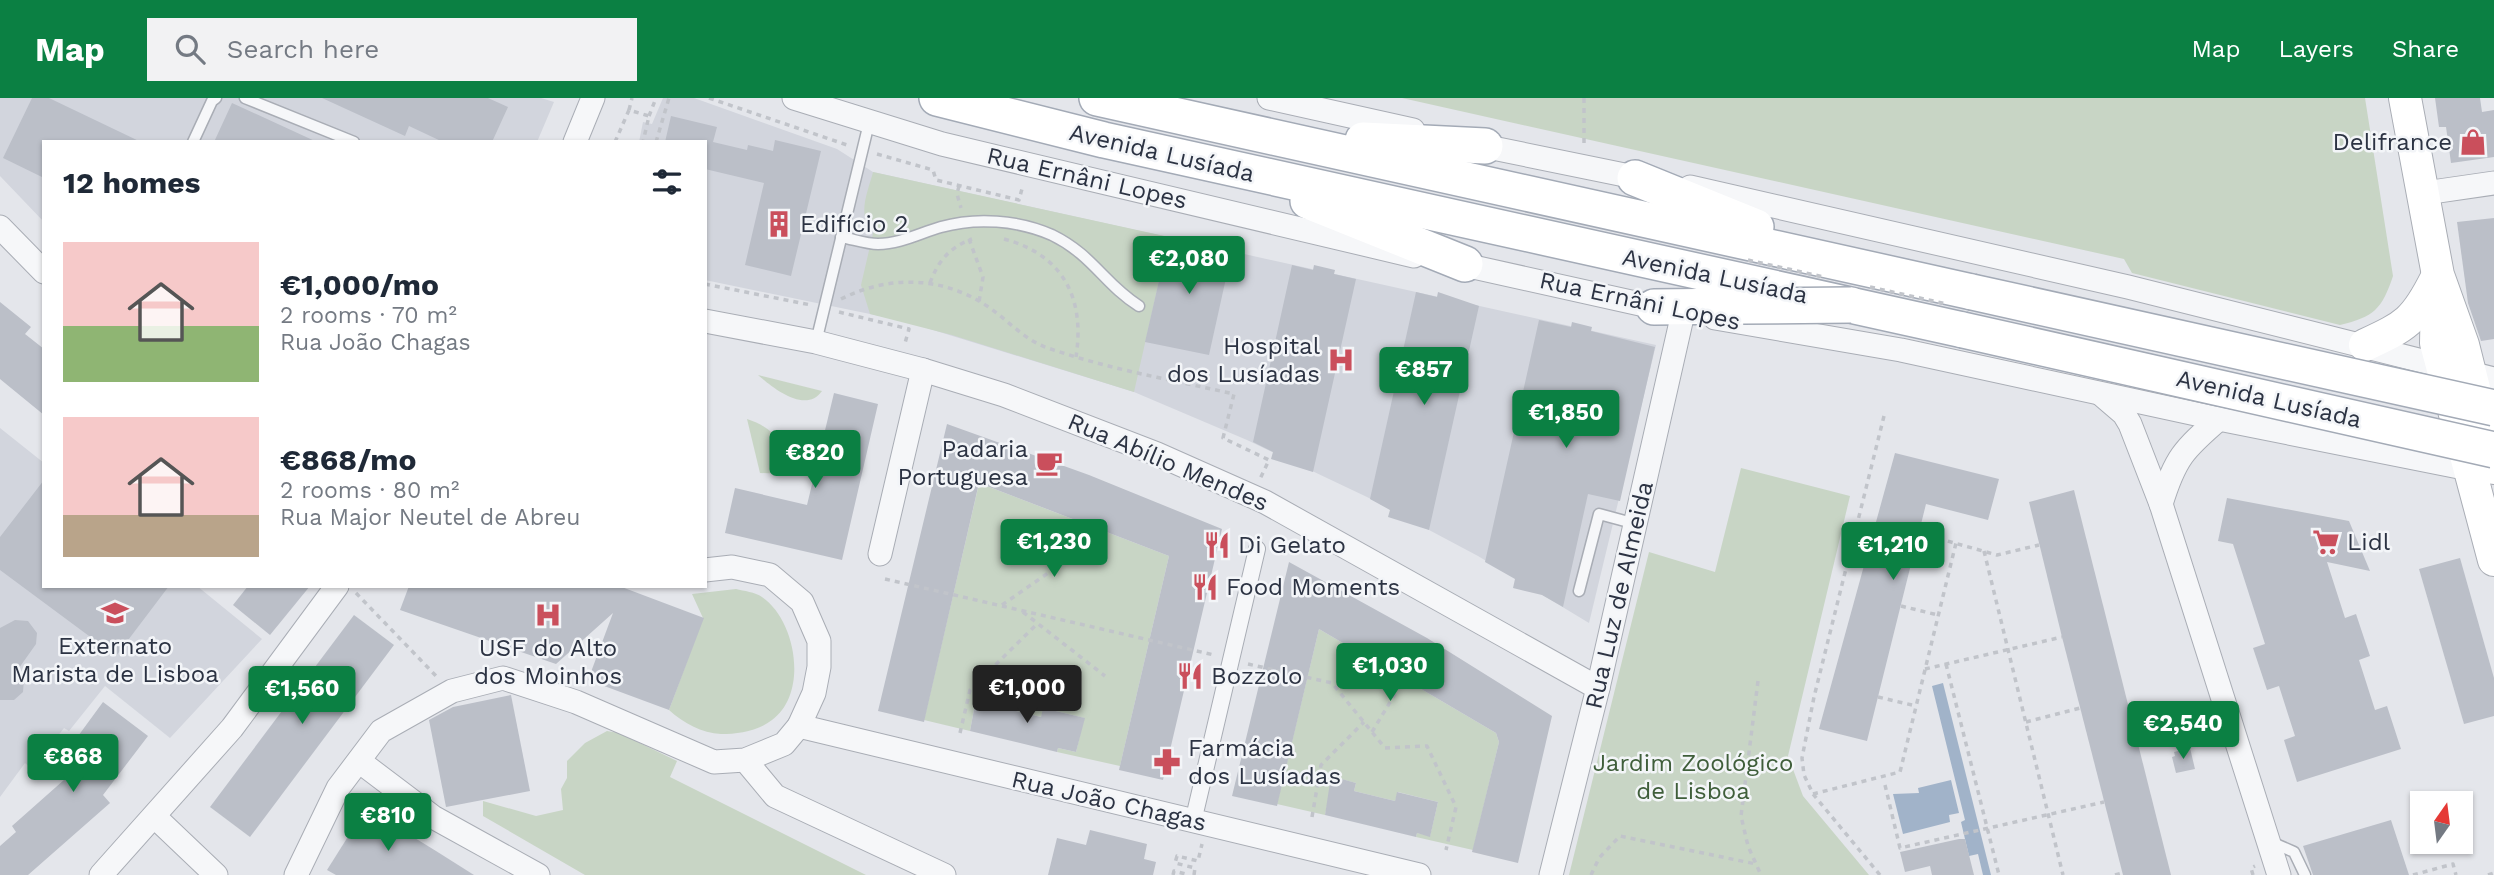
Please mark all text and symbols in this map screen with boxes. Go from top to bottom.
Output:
search box [147,18,637,81]
text: Map [35,30,105,69]
icon: search [171,30,209,68]
text: Search here [227,34,379,64]
text: Map [2192,35,2240,63]
text: Layers [2278,35,2354,63]
text: Share [2392,35,2459,63]
street label: Avenida Lusíada [1067,118,1257,188]
shop icon: Delifrance [2458,127,2488,157]
place label: Delifrance [2333,128,2452,156]
street label: Rua Ernâni Lopes [984,141,1190,215]
icon: filters [648,163,686,201]
text: 12 homes [63,165,201,200]
building icon: Edifício 2 [764,209,794,239]
place label: Edifício 2 [800,210,909,238]
pin: €2,080 [1132,236,1246,296]
street label: Avenida Lusíada [1620,243,1810,309]
text: €2,080 [1149,245,1229,272]
street label: Rua Ernâni Lopes [1537,266,1743,336]
text: €1,000/mo [280,267,439,302]
icon: home [119,270,203,354]
text: 2 rooms · 70 m² [280,302,457,329]
text: Rua João Chagas [280,329,471,356]
place label: Hospital dos Lusíadas [1167,332,1321,388]
hospital icon: Hospital dos Lusíadas [1326,345,1356,375]
pin: €857 [1383,348,1465,407]
text: €857 [1395,356,1453,383]
street label: Avenida Lusíada [2174,364,2364,434]
pin: €1,850 [1509,390,1623,450]
text: €1,850 [1528,399,1604,426]
street label: Rua Abílio Mendes [1064,407,1272,517]
pin: €820 [774,430,856,490]
place label: Padaria Portuguesa [898,435,1028,491]
text: €820 [785,439,845,466]
text: €868/mo [280,442,416,477]
icon: home [119,445,203,529]
cafe icon: Padaria Portuguesa [1034,448,1064,478]
text: 2 rooms · 80 m² [280,477,459,504]
street label: Rua Luz de Almeida [1579,479,1659,711]
text: Rua Major Neutel de Abreu [280,504,581,531]
pin: €1,230 [997,519,1111,579]
pin: €1,210 [1836,522,1950,582]
supermarket icon: Lidl [2311,527,2341,557]
text: €1,230 [1017,528,1091,555]
place label: Lidl [2347,528,2391,556]
restaurant icon: Di Gelato [1202,530,1232,560]
place label: Di Gelato [1238,531,1346,559]
text: €1,210 [1857,531,1929,558]
restaurant icon: Food Moments [1190,572,1220,602]
place label: Food Moments [1226,573,1400,601]
school or university icon: Externato Marista de Lisboa [100,598,130,628]
hospital icon: USF do Alto dos Moinhos [533,600,563,630]
place label: Externato Marista de Lisboa [11,632,219,688]
place label: USF do Alto dos Moinhos [474,634,622,690]
pin: €1,030 [1333,644,1447,703]
text: €1,030 [1352,652,1428,679]
restaurant icon: Bozzolo [1175,661,1205,691]
place label: Bozzolo [1211,662,1302,690]
pin: €1,560 [245,666,359,726]
pin: €1,000 [970,666,1084,725]
text: €1,000 [989,674,1065,701]
text: €1,560 [264,675,340,702]
pin: €2,540 [2126,702,2240,761]
text: €2,540 [2143,710,2223,737]
pin: €868 [32,734,114,794]
place label: Farmácia dos Lusíadas [1188,734,1341,790]
text: €868 [43,743,103,770]
pharmacy icon: Farmácia dos Lusíadas [1152,747,1182,777]
park label: Jardim Zoológico de Lisboa [1593,749,1793,805]
street label: Rua João Chagas [1009,765,1209,837]
north arrow [2410,791,2473,854]
map controls [2410,791,2473,854]
pin: €810 [347,794,429,853]
text: €810 [360,802,416,829]

